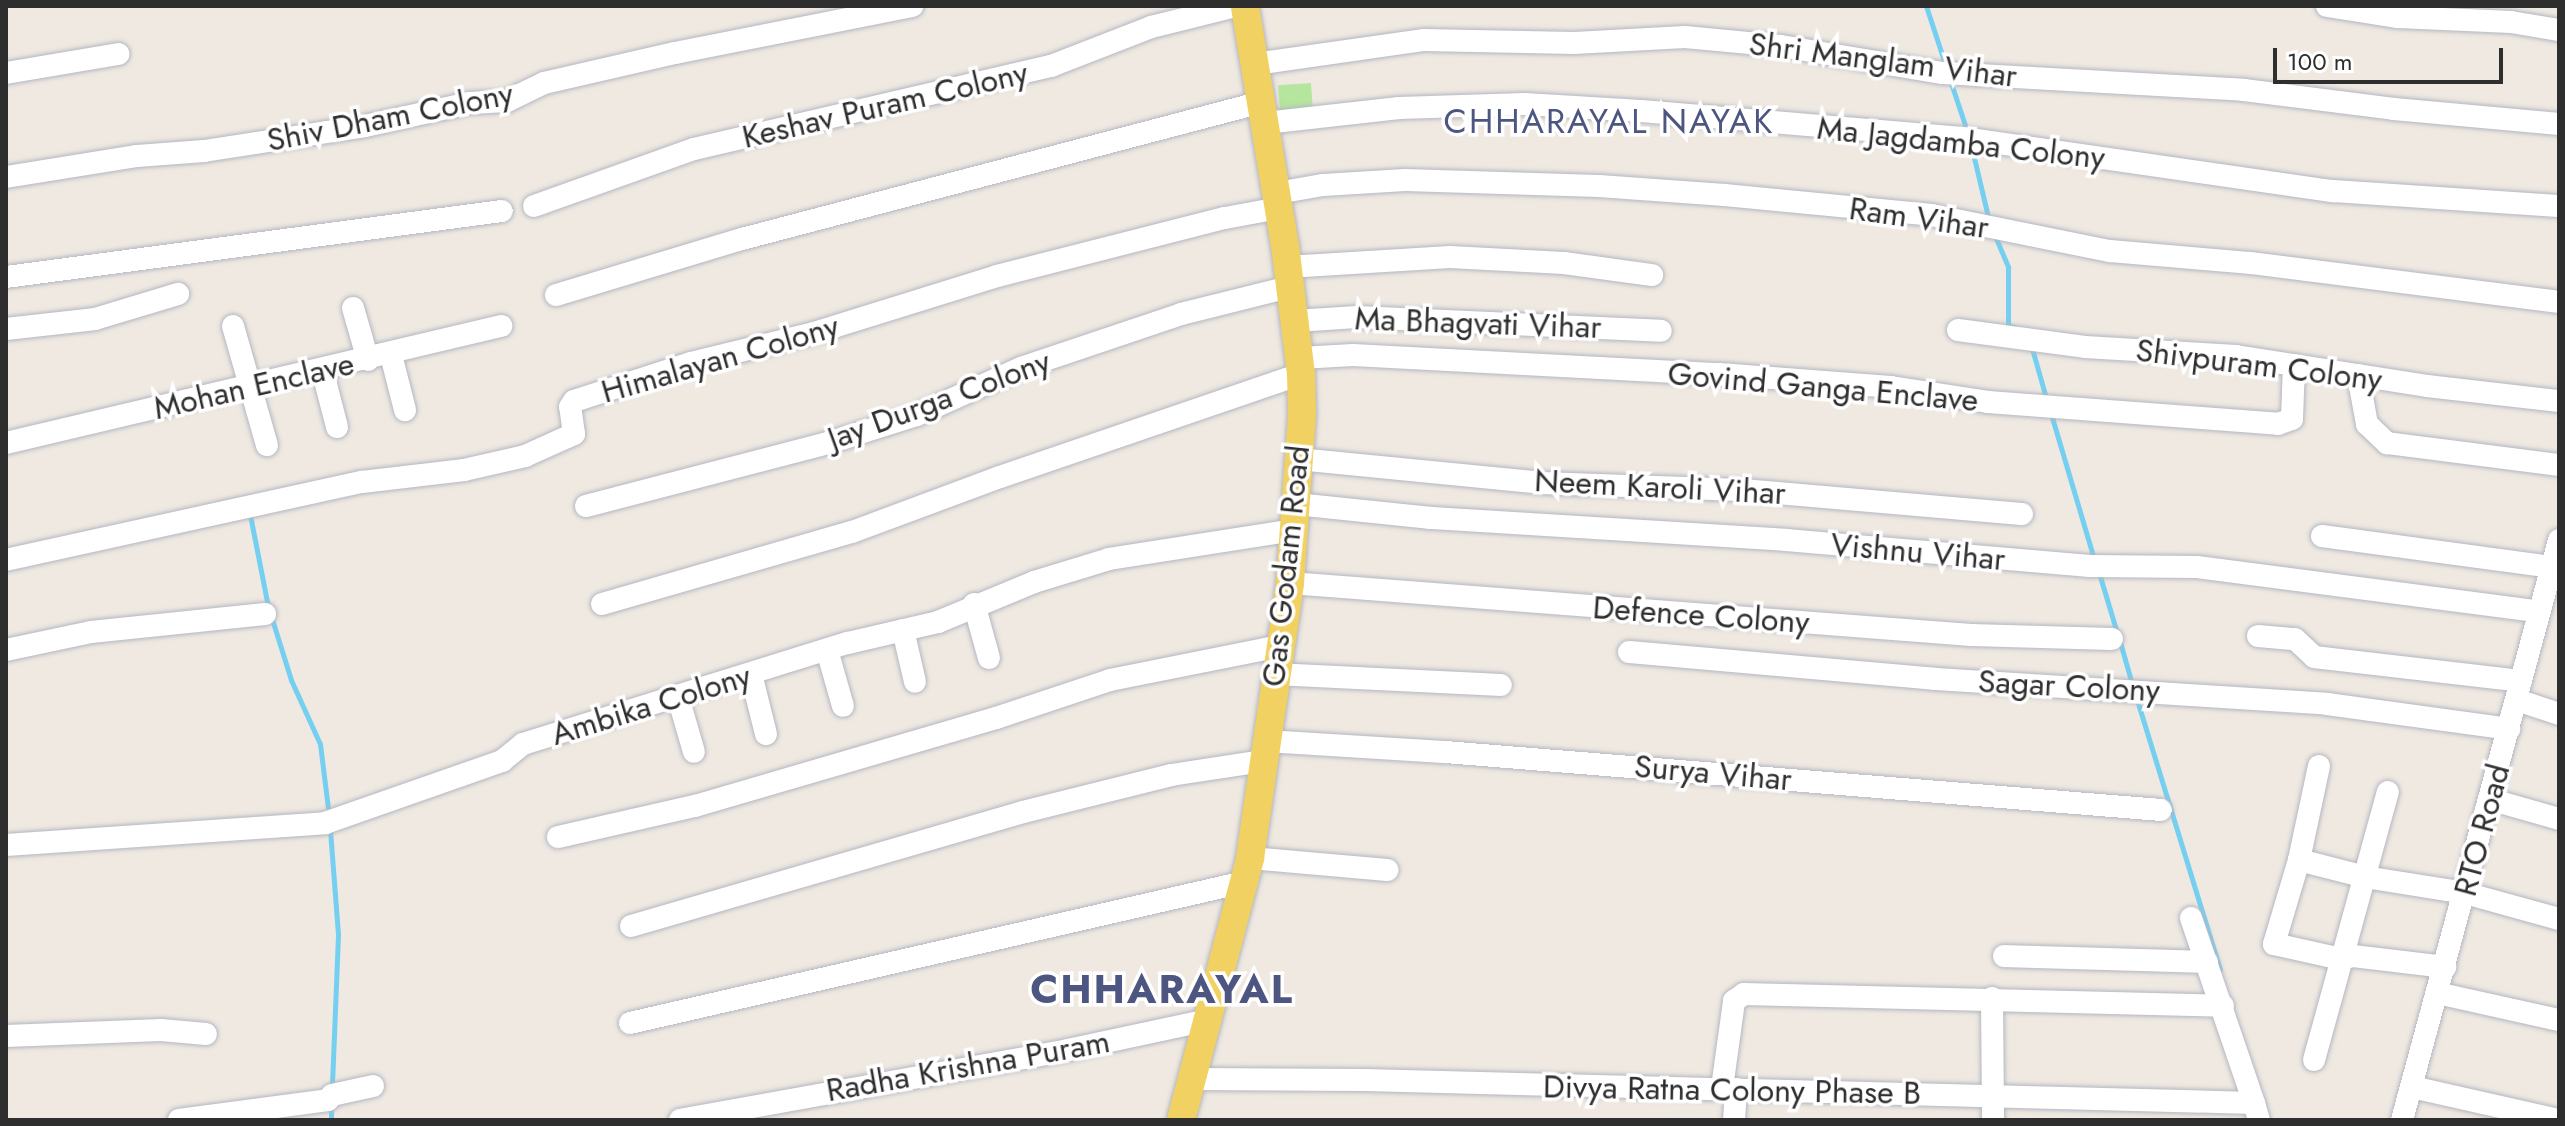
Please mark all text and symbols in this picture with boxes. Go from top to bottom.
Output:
street label: Shri Manglam Vihar [1747,25,2019,95]
scale bar [2277,32,2507,82]
text: 100 m [2287,44,2353,79]
street label: Keshav Puram Colony [739,53,1031,157]
street label: Shiv Dham Colony [264,74,516,160]
district label: CHHARAYAL NAYAK [1444,102,1774,142]
street label: Ma Jagdamba Colony [1815,109,2107,177]
street label: Ram Vihar [1847,189,1991,247]
street label: Ma Bhagvati Vihar [1354,300,1602,346]
street label: Himalayan Colony [597,307,843,411]
street label: Shivpuram Colony [2134,331,2384,399]
street label: Jay Durga Colony [823,342,1055,458]
street label: Mohan Enclave [150,344,358,428]
street label: Govind Ganga Enclave [1666,354,1980,420]
street label: Gas Godam Road [1254,444,1318,688]
street label: Neem Karoli Vihar [1533,461,1787,513]
street label: Vishnu Vihar [1829,525,2007,579]
street label: Defence Colony [1591,588,1811,642]
street label: Ambika Colony [547,656,755,754]
street label: Sagar Colony [1977,662,2161,710]
street label: Surya Vihar [1633,747,1793,799]
street label: RTO Road [2446,760,2518,900]
district label: CHHARAYAL [1030,965,1294,1013]
street label: Radha Krishna Puram [823,1022,1113,1110]
street label: Divya Ratna Colony Phase B [1543,1068,1921,1112]

